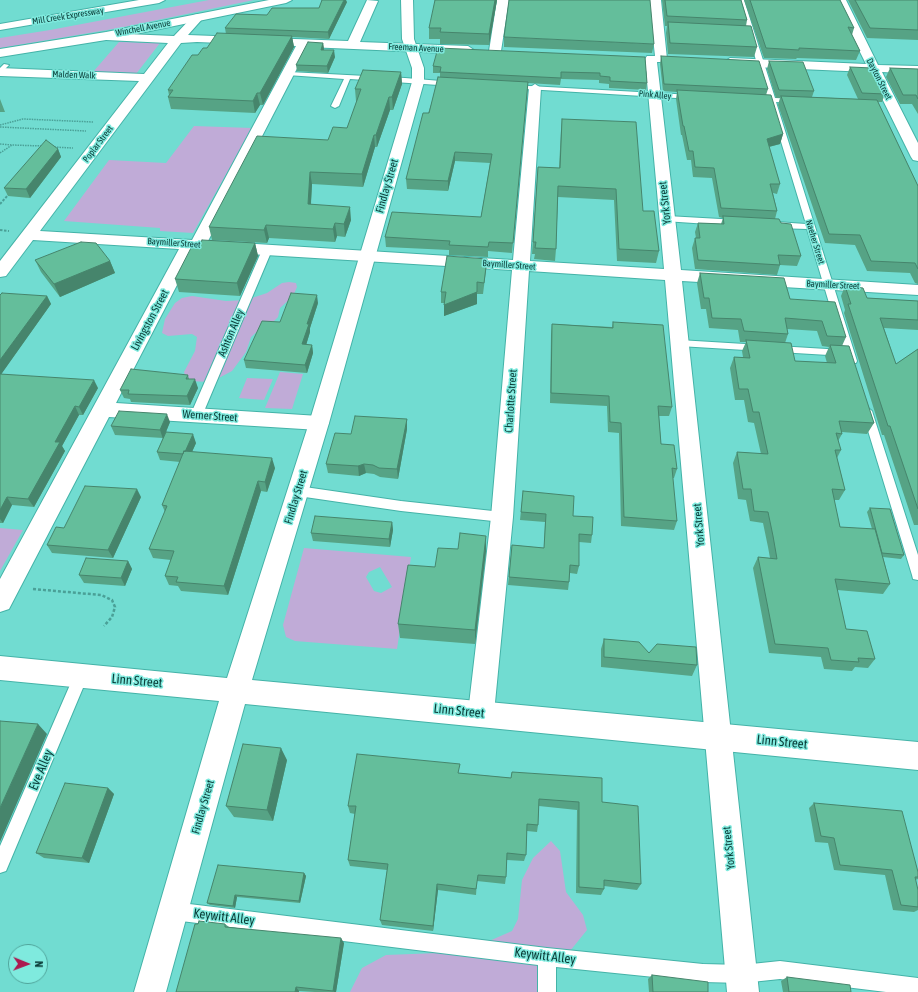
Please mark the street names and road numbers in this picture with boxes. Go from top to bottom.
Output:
street label: Mill Creek Expressway [32,5,104,27]
street label: Winchell Avenue [115,17,171,39]
street label: Freeman Avenue [388,41,444,55]
street label: Dayton Street [864,56,894,102]
street label: Malden Walk [52,69,96,81]
street label: Pink Alley [638,88,672,102]
street label: Poplar Street [81,124,115,164]
street label: Findlay Street [373,157,401,215]
street label: York Street [656,181,674,225]
street label: Naeher Street [803,219,827,265]
street label: Baymiller Street [147,236,201,250]
street label: Baymiller Street [482,258,536,272]
street label: Baymiller Street [806,278,860,292]
street label: Livingston Street [128,287,172,353]
street label: Ashton Alley [215,307,247,359]
street label: Charlotte Street [502,369,520,433]
street label: Werner Street [182,407,238,425]
street label: Findlay Street [282,468,310,526]
street label: York Street [691,503,707,547]
street label: Linn Street [111,671,163,691]
street label: Linn Street [433,701,485,721]
street label: Linn Street [756,732,808,752]
street label: Eve Alley [25,747,57,793]
street label: Findlay Street [189,778,217,836]
street label: York Street [720,826,738,870]
street label: Keywitt Alley [193,906,255,928]
street label: Keywitt Alley [514,945,576,967]

